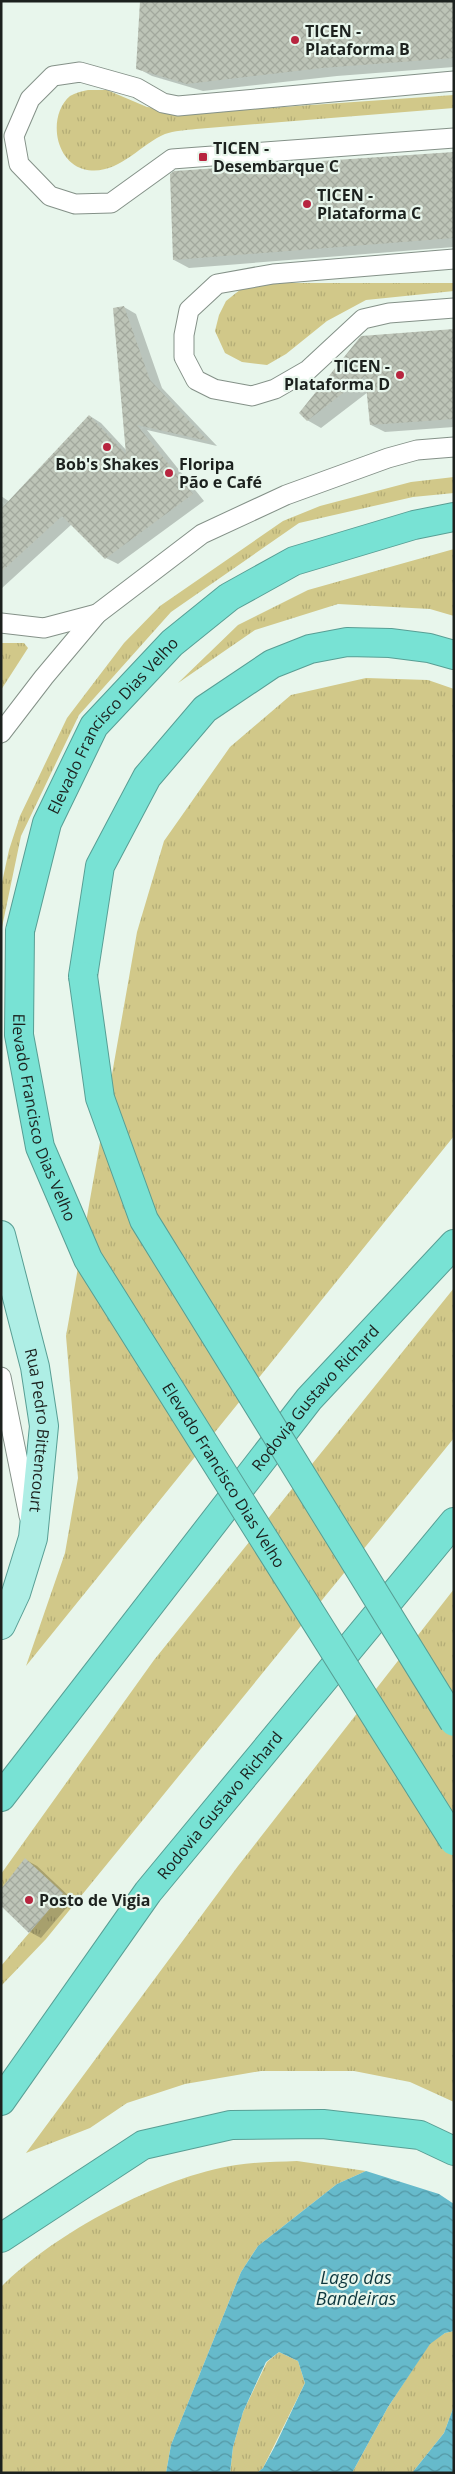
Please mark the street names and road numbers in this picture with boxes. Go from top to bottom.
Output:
street label: Elevado Francisco Dias Velho [42,632,183,818]
street label: Elevado Francisco Dias Velho [8,1013,81,1224]
street label: Rodovia Gustavo Richard [246,1320,384,1476]
street label: Rua Pedro Bittencourt [20,1346,55,1514]
street label: Elevado Francisco Dias Velho [157,1378,290,1572]
street label: Rodovia Gustavo Richard [152,1727,287,1884]

